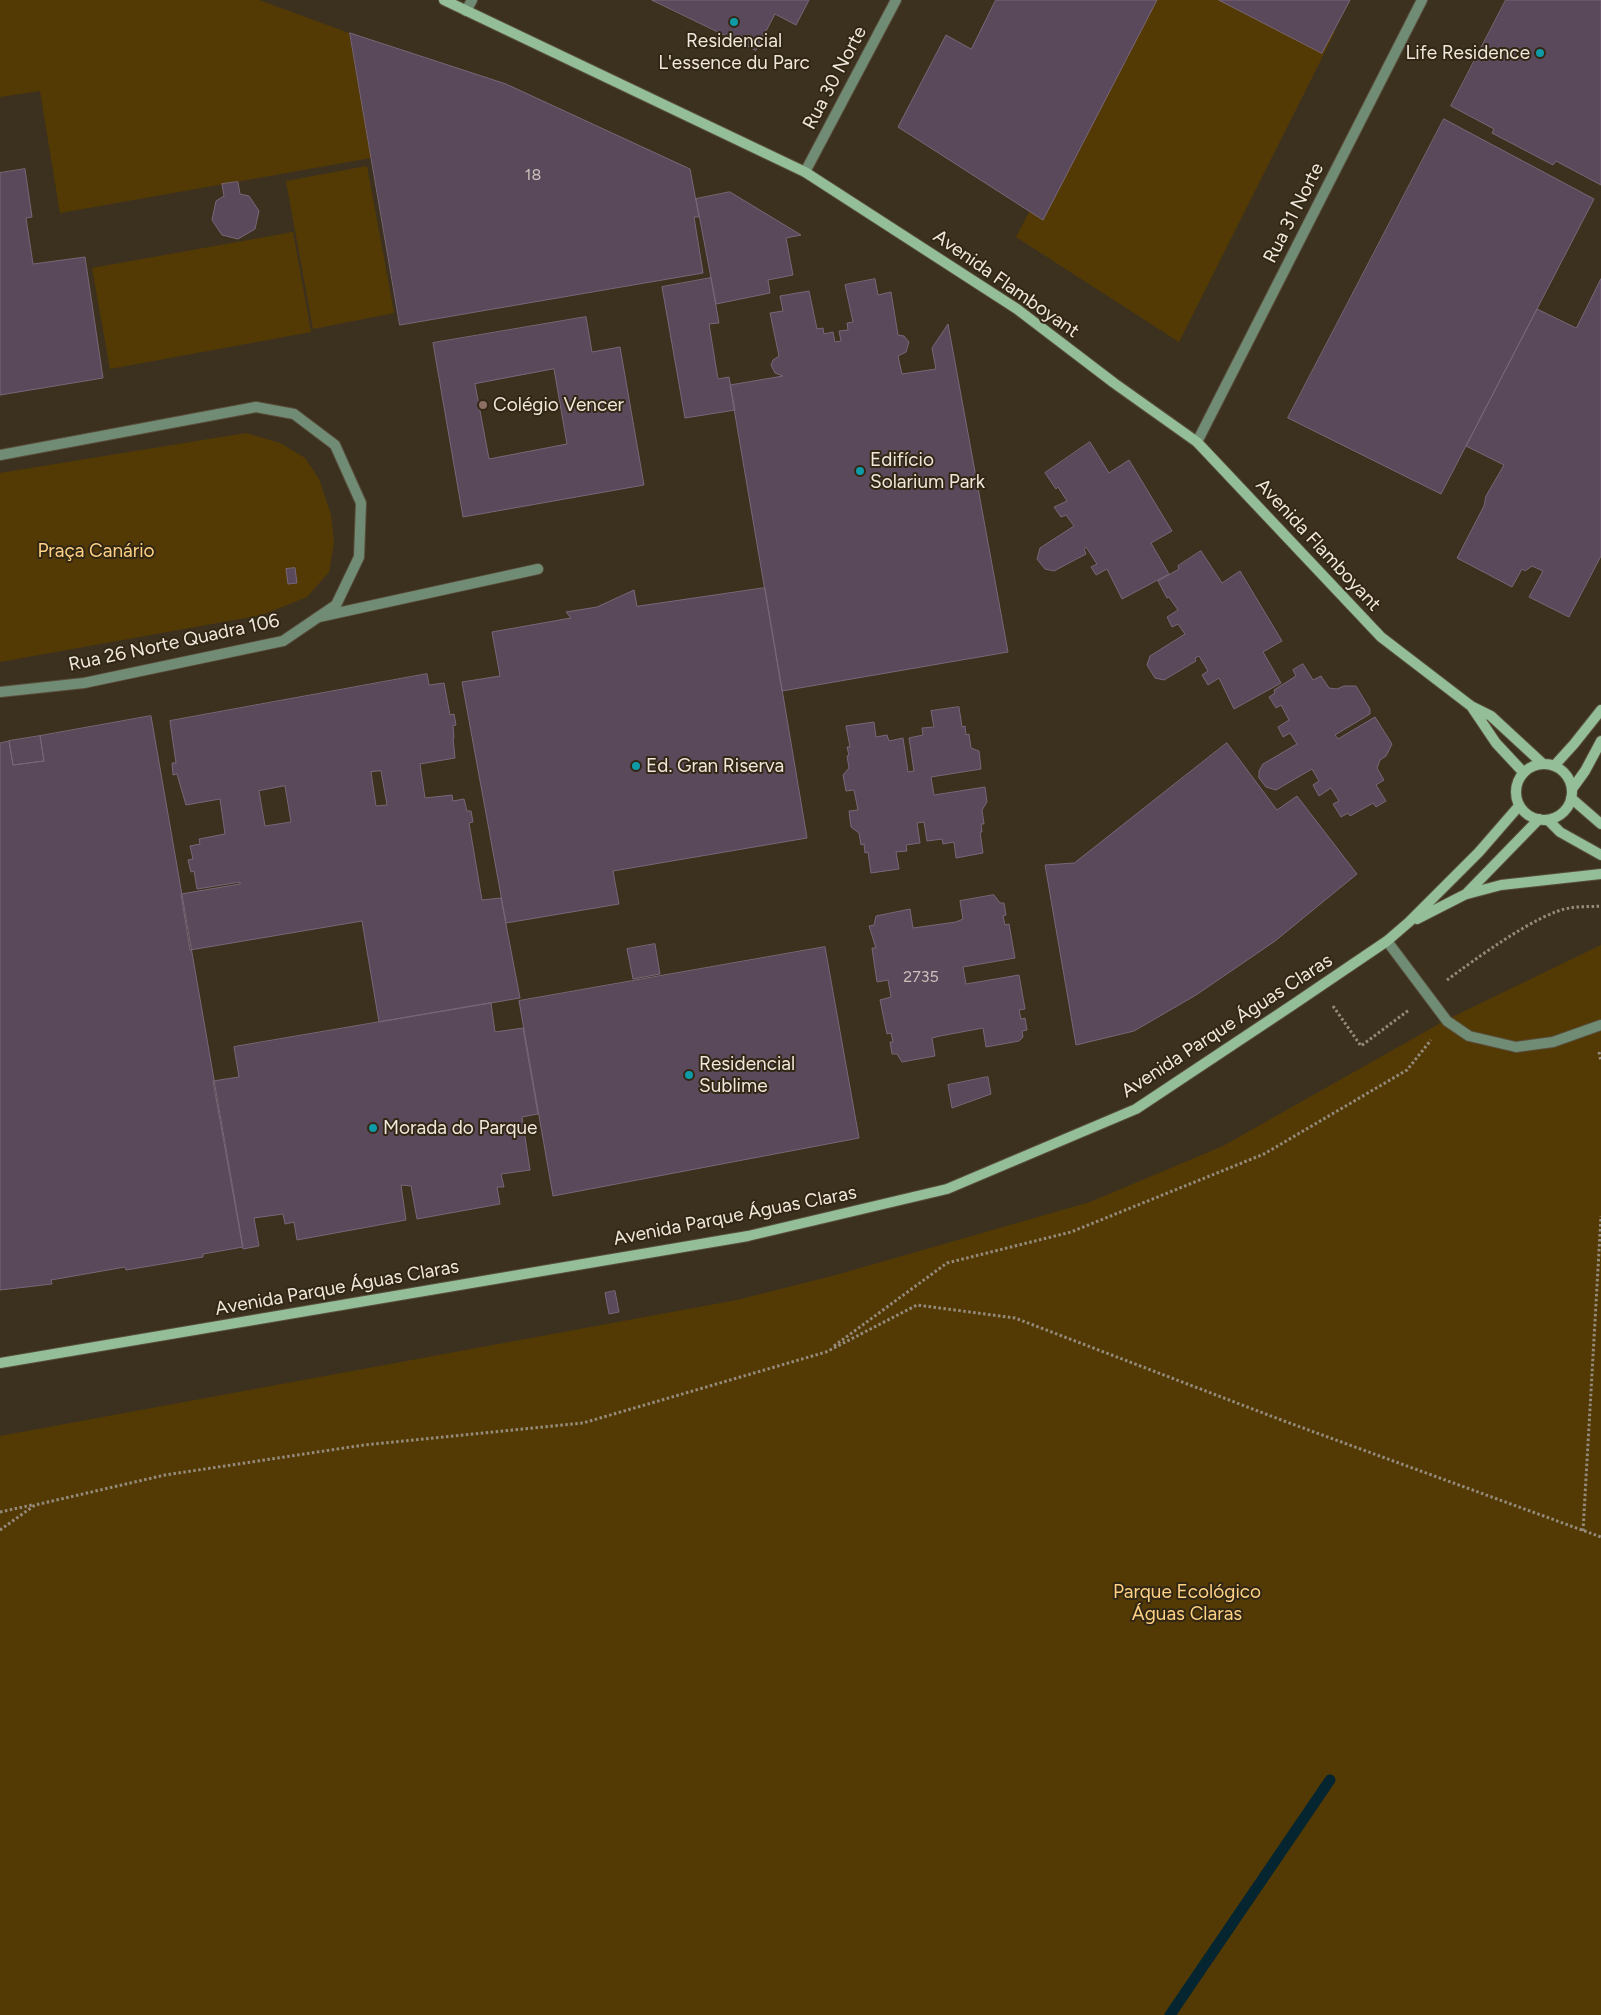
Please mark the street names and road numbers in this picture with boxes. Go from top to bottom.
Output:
street label: Rua 30 Norte [798,22,872,134]
street label: Rua 31 Norte [1259,159,1329,267]
street label: Avenida Flamboyant [929,225,1083,343]
street label: Avenida Flamboyant [1251,474,1385,616]
street label: Rua 26 Norte Quadra 106 [66,609,282,677]
street label: Avenida Parque Águas Claras [1117,949,1337,1103]
street label: Avenida Parque Águas Claras [612,1181,858,1251]
street label: Avenida Parque Águas Claras [213,1255,461,1321]

